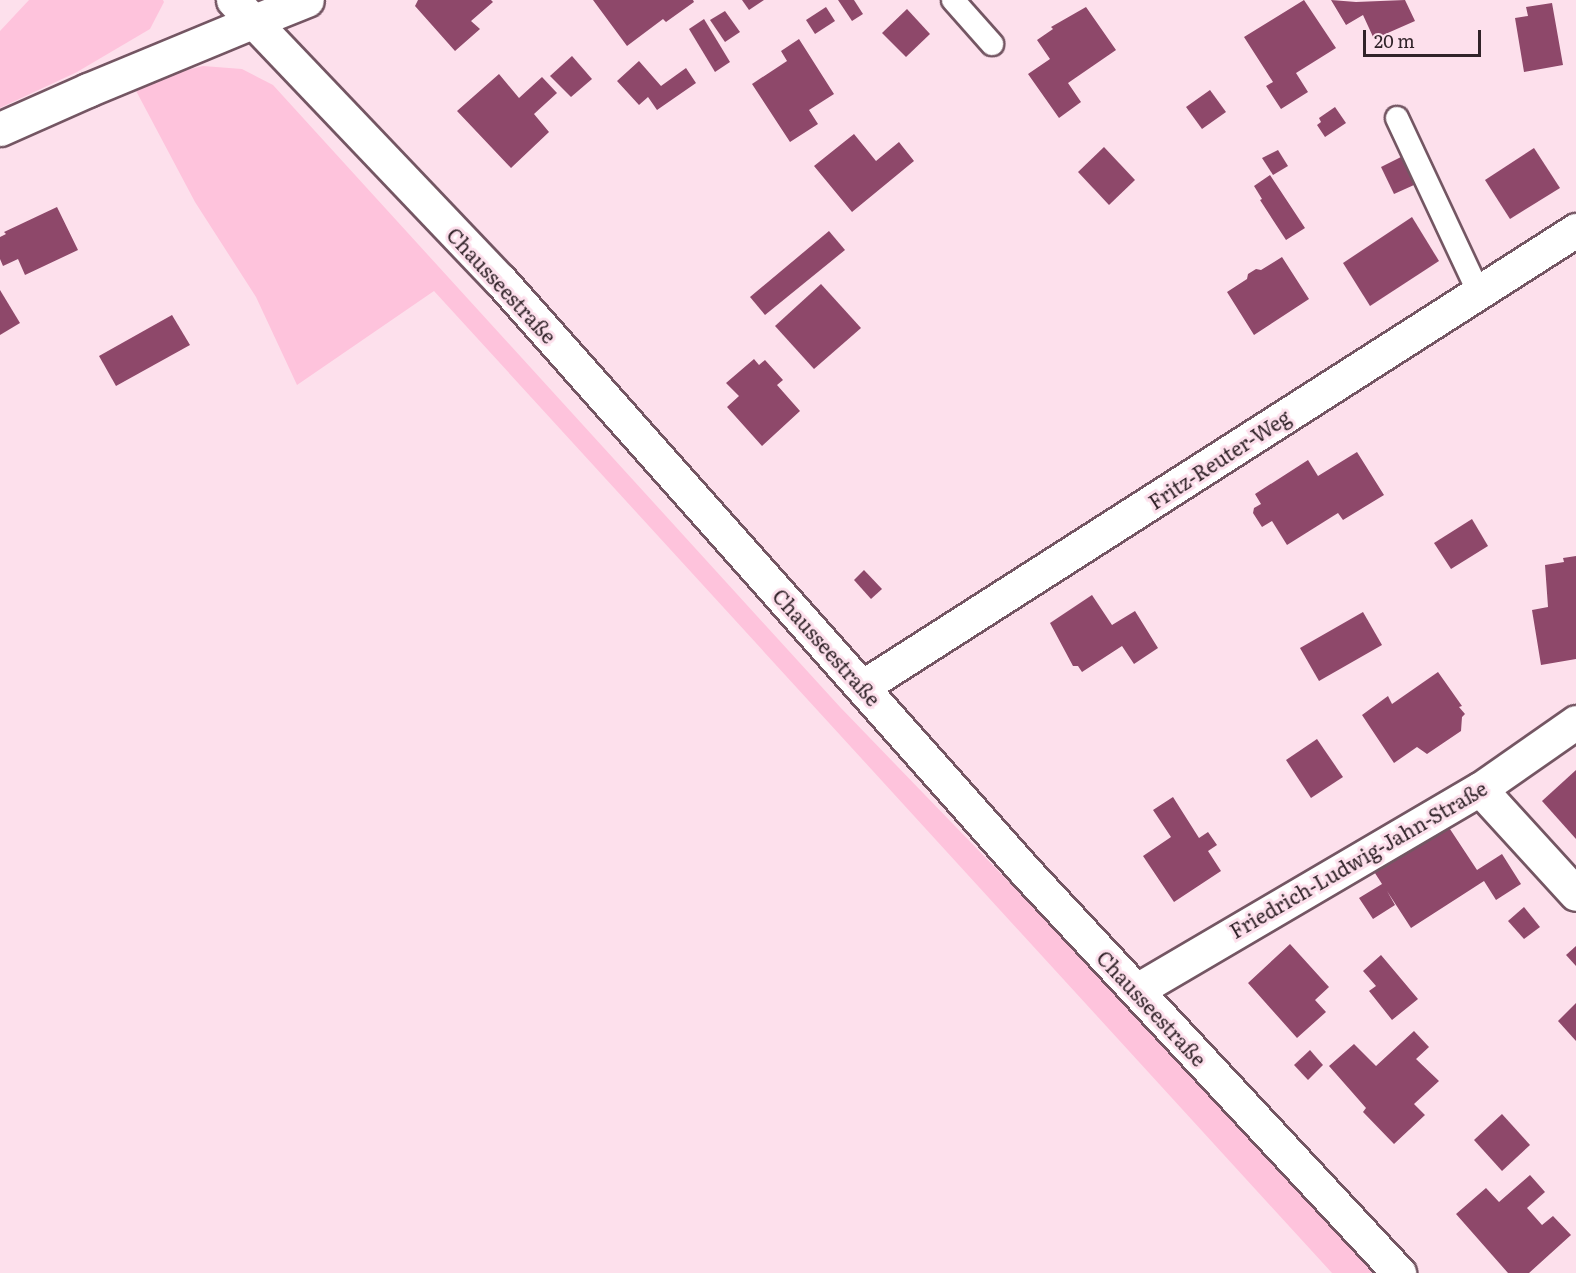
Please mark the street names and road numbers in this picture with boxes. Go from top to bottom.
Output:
street label: Chausseestraße [442,222,562,348]
street label: Fritz-Reuter-Weg [1144,404,1294,514]
street label: Chausseestraße [768,584,886,710]
street label: Friedrich-Ludwig-Jahn-Straße [1225,775,1491,943]
street label: Chausseestraße [1092,945,1212,1071]

